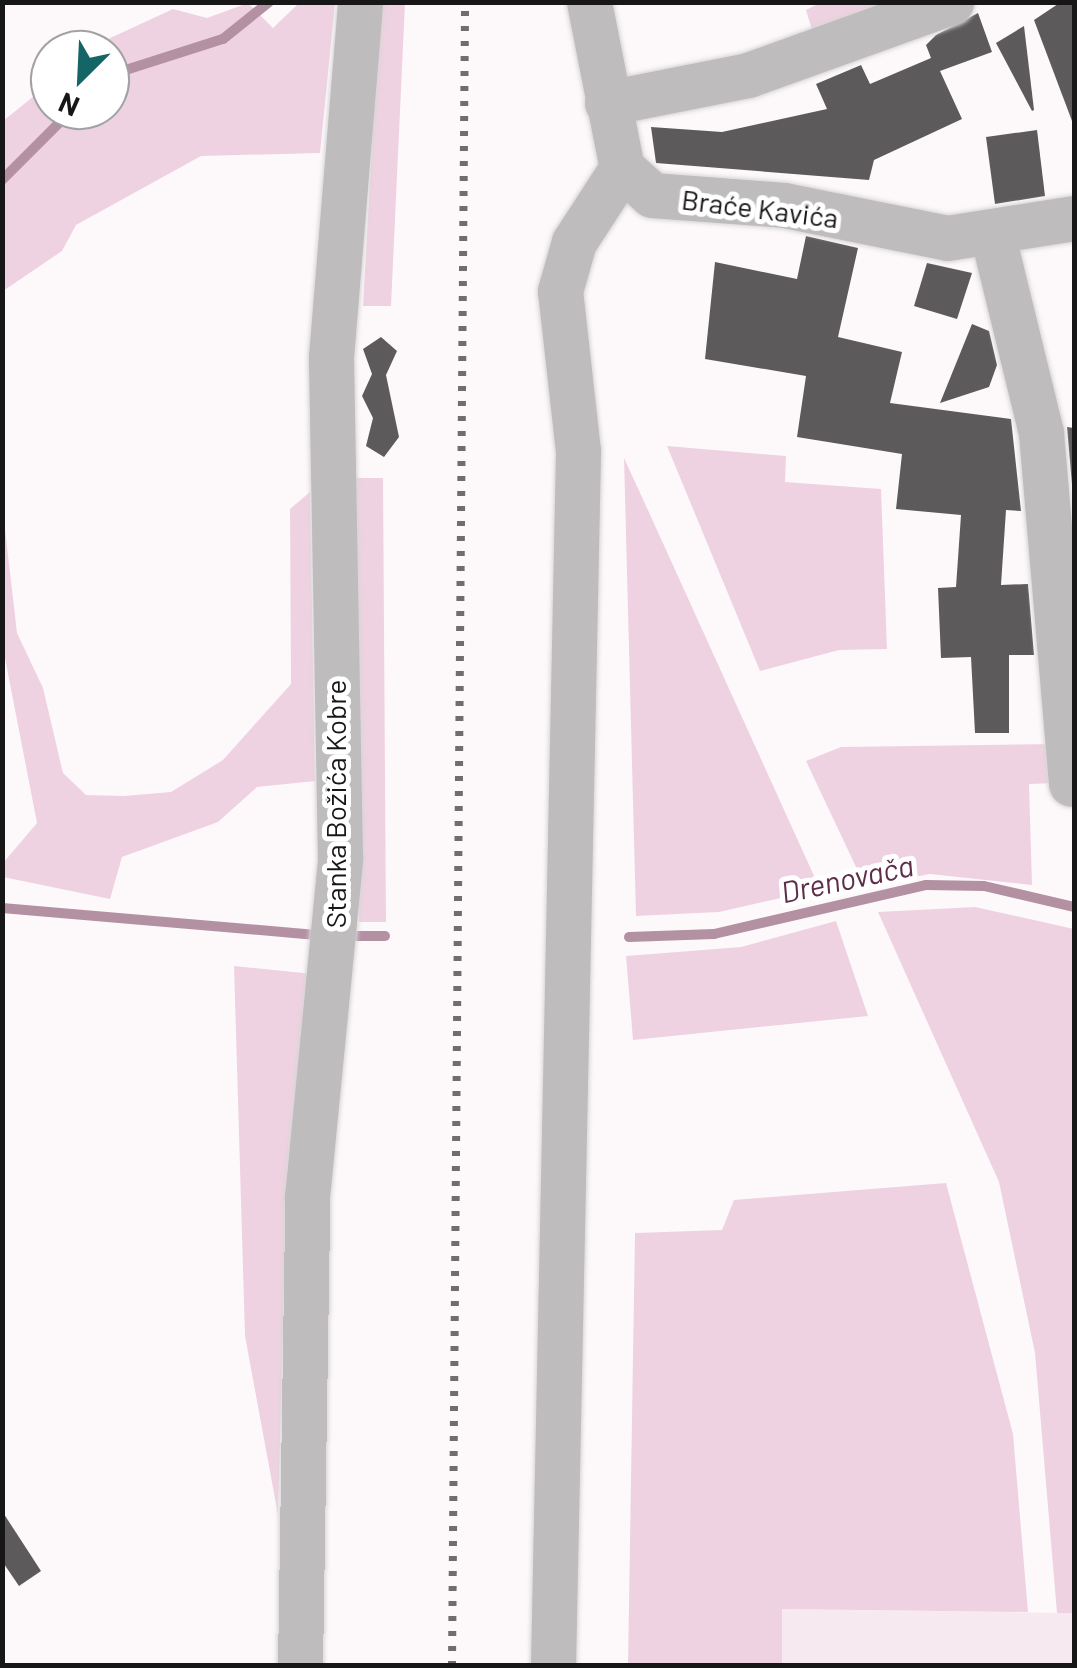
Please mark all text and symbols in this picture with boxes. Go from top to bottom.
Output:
north arrow [30,30,130,130]
text: N [53,86,84,125]
street label: Braće Kavića [680,182,840,234]
street label: Stanka Božića Kobre [318,680,352,928]
water label: Drenovača [777,846,917,910]

